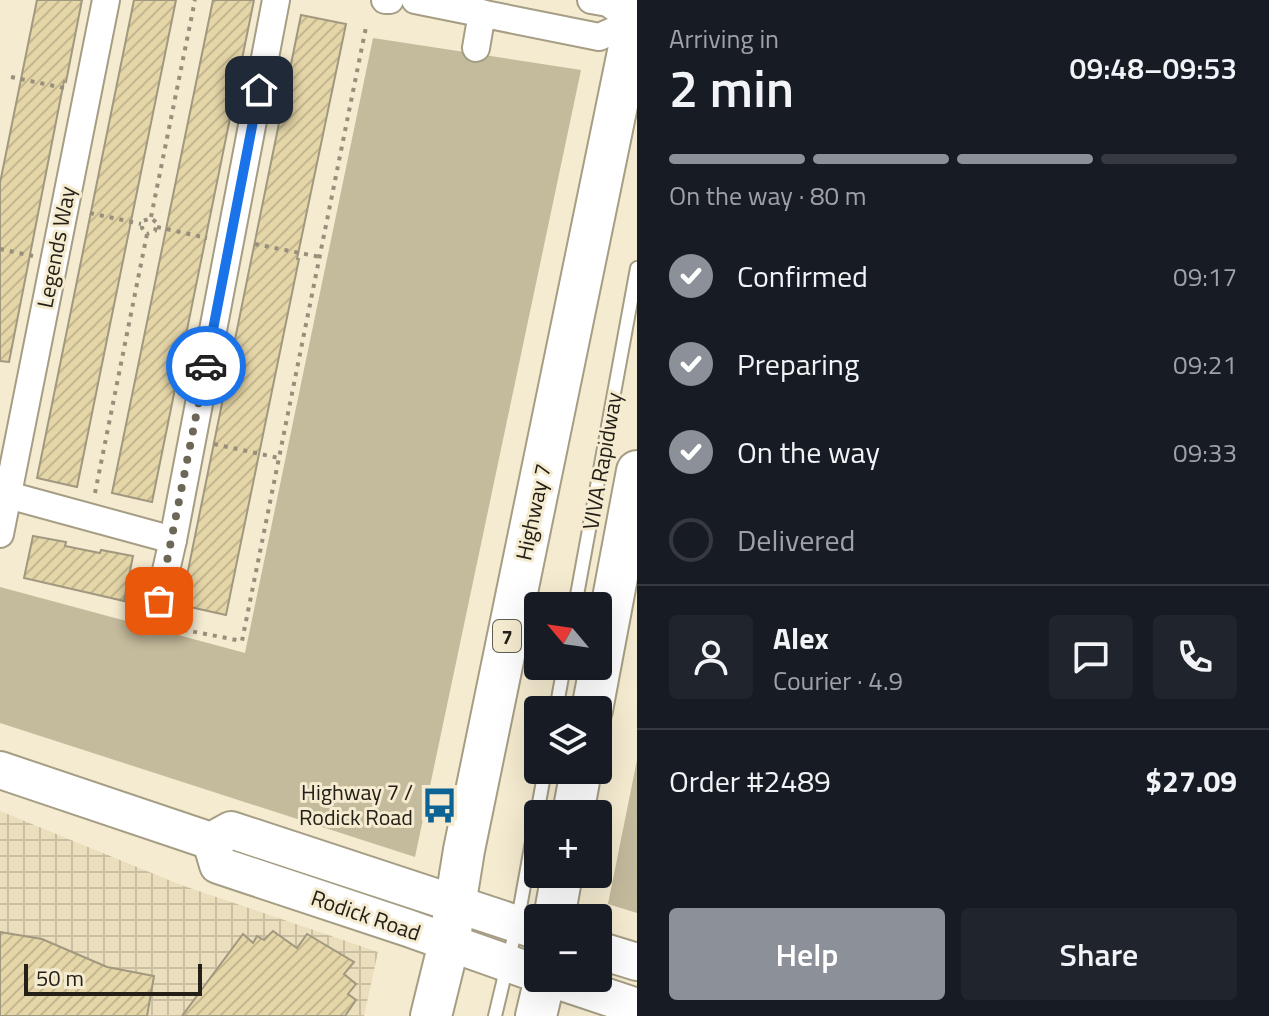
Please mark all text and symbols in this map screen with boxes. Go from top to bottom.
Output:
text: Arriving in [669,19,779,58]
text: 09:48–09:53 [1070,45,1237,91]
text: 2 min [669,48,794,127]
pin [225,56,293,124]
icon: home [237,68,281,112]
text: On the way · 80 m [669,176,867,215]
street label: Legends Way [28,183,85,311]
text: Confirmed [737,253,868,299]
icon: check [669,254,713,298]
text: 09:17 [1173,257,1237,296]
courier [166,326,246,406]
text: Preparing [737,341,859,387]
icon: check [669,342,713,386]
icon: car [184,344,228,388]
text: 09:21 [1173,345,1237,384]
street label: VIVA Rapidway [573,389,631,532]
text: On the way [737,429,880,475]
icon: check [669,430,713,474]
text: 09:33 [1173,433,1237,472]
street label: Highway 7 [506,461,560,563]
text: Delivered [737,517,855,563]
pin [125,567,193,635]
icon: bag [137,579,181,623]
north arrow [524,592,612,680]
map controls [524,592,612,992]
button: person [669,615,753,699]
text: Alex [773,615,829,661]
button: chat [1049,615,1133,699]
button: phone [1153,615,1237,699]
road number: 7 [493,620,521,652]
text: Courier · 4.9 [773,661,903,700]
button: layers [524,696,612,784]
text: Order #2489 [669,758,831,804]
text: $27.09 [1145,758,1237,804]
place label: Highway 7 / Rodick Road [299,775,413,834]
bus stop icon: Highway 7 / Rodick Road [420,786,458,824]
button: + [524,800,612,888]
street label: Rodick Road [307,880,425,950]
button: − [524,904,612,992]
button: Help [669,908,945,1000]
button: Share [961,908,1237,1000]
scale bar [24,960,202,996]
text: 50 m [36,961,84,995]

